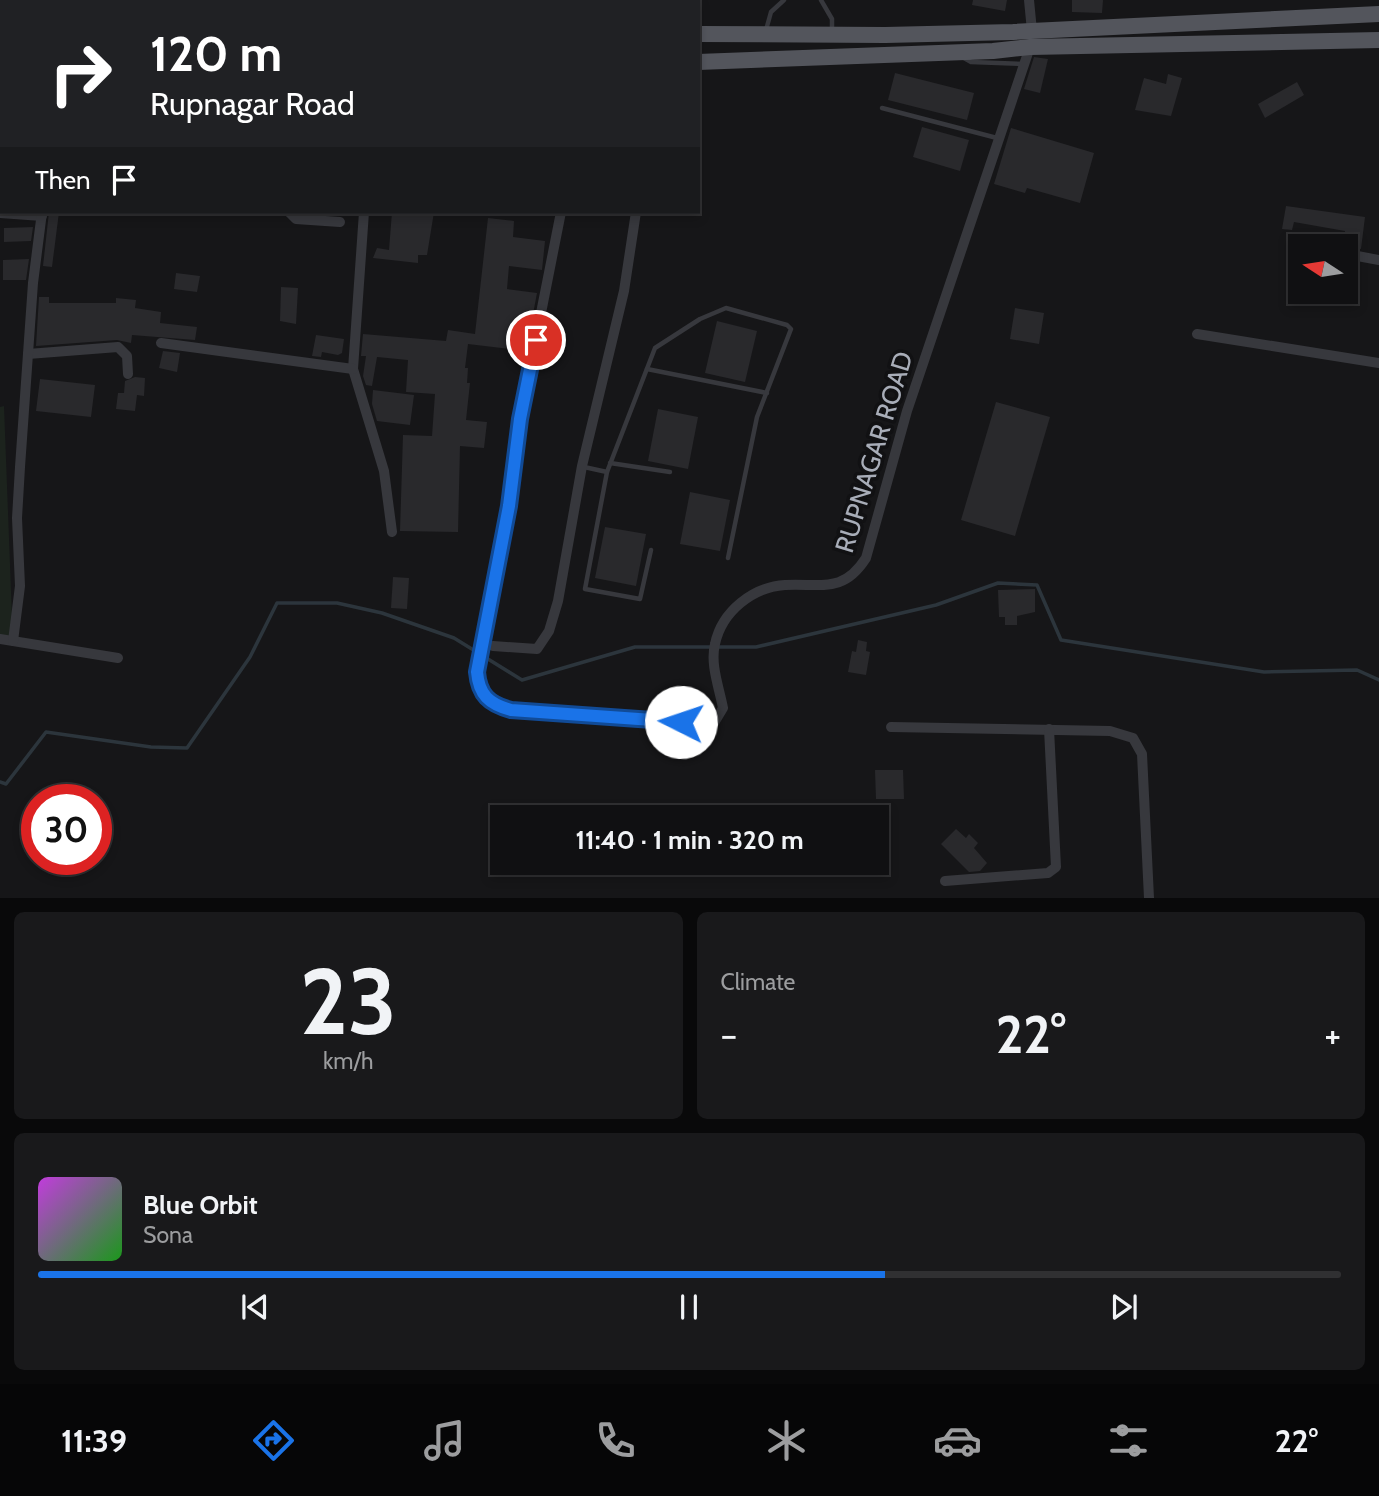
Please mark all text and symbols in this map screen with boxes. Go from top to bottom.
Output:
text: 120 m [150,24,282,83]
icon: right [35,28,126,119]
text: Rupnagar Road [150,84,355,123]
icon: arrive [105,161,143,199]
text: Then [35,164,91,196]
north arrow [1288,234,1358,304]
map controls [1288,234,1358,304]
pin [506,310,566,370]
icon: arrive [517,321,555,359]
street label: RUPNAGAR ROAD [828,348,920,556]
position arrow [644,685,718,759]
speed limit sign: 30 [21,784,112,875]
text: 11:40 · 1 min · 320 m [575,824,804,856]
text: 23 [300,946,397,1057]
text: Climate [721,968,795,996]
text: 22° [996,1003,1066,1066]
text: − [721,1011,737,1058]
text: + [1324,1011,1341,1058]
text: km/h [323,1047,373,1075]
text: Blue Orbit [143,1189,258,1221]
text: Sona [143,1221,193,1249]
icon: previous [236,1288,274,1326]
icon: pause [670,1288,708,1326]
icon: next [1105,1288,1143,1326]
icon: directions [249,1416,298,1465]
icon: music [420,1416,469,1465]
icon: phone [591,1416,640,1465]
icon: climate [762,1416,811,1465]
icon: car [933,1416,982,1465]
icon: filters [1104,1416,1153,1465]
text: 11:39 [61,1421,127,1460]
text: 22° [1275,1421,1318,1460]

